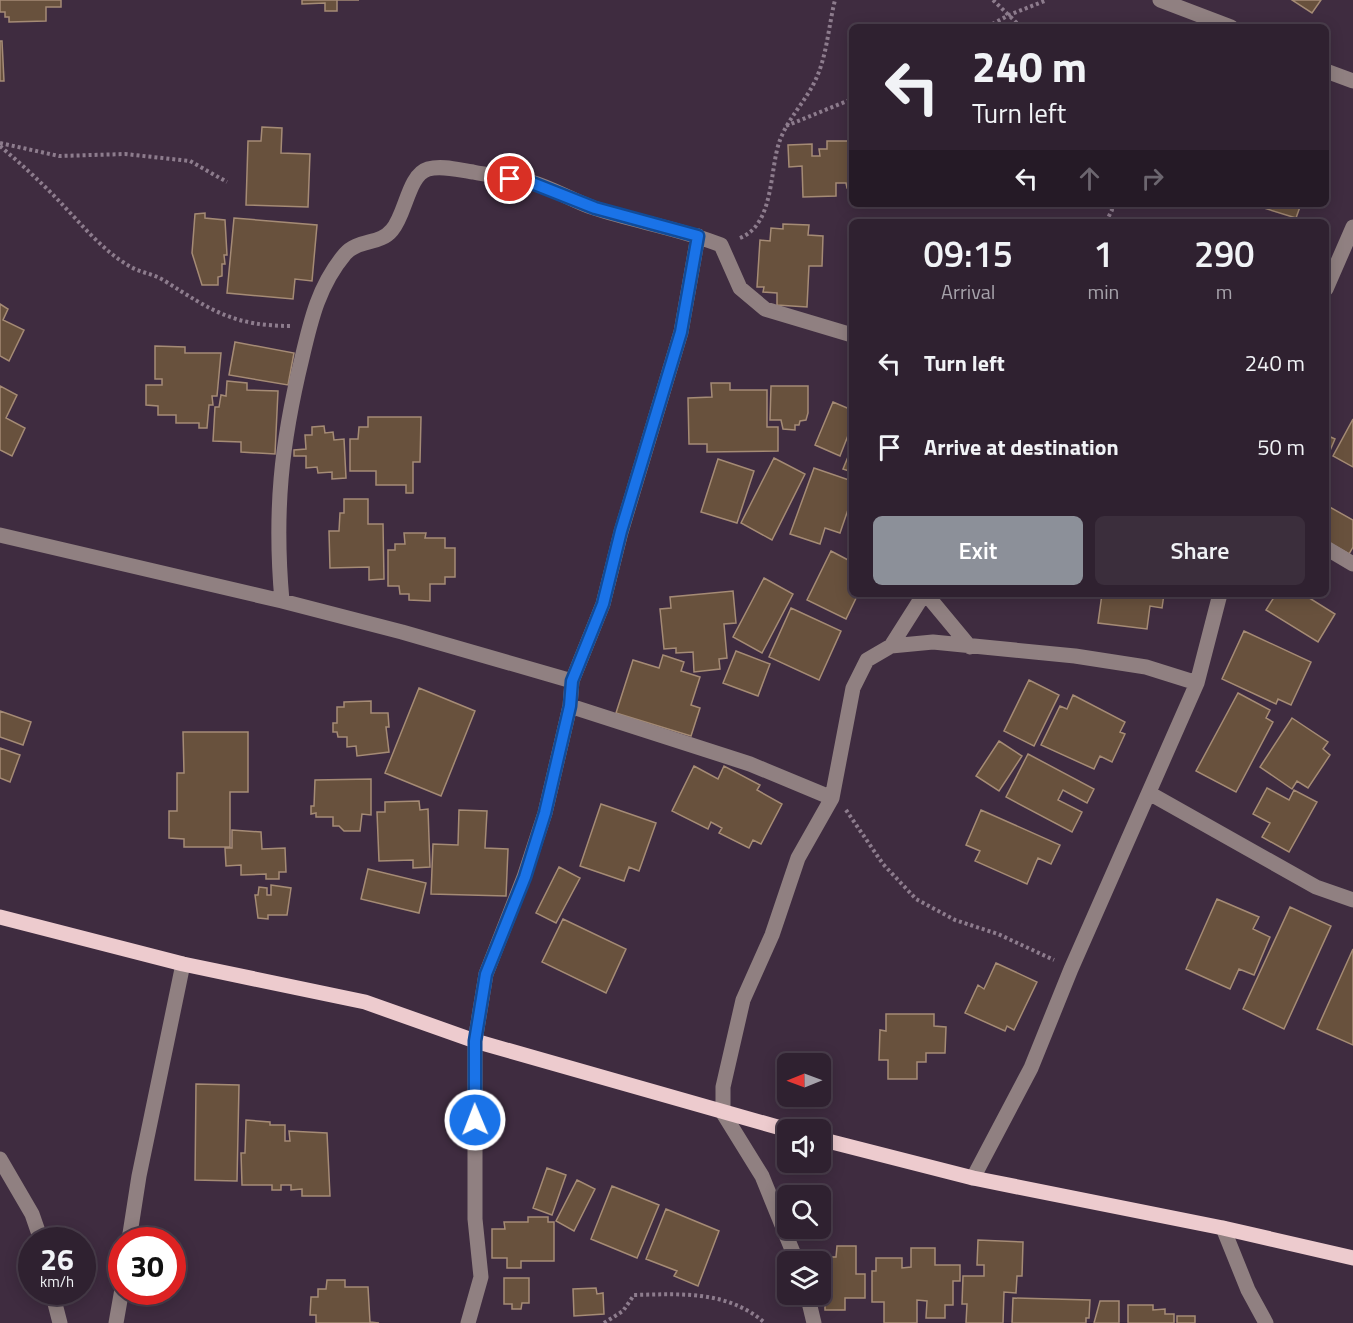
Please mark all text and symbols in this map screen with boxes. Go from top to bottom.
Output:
text: 240 m [972,34,1087,98]
icon: left [873,48,951,126]
text: Turn left [972,92,1066,133]
pin [484,153,535,204]
icon: arrive [493,162,526,195]
icon: left [1010,162,1043,195]
icon: ahead [1073,162,1106,195]
icon: right [1136,162,1169,195]
text: 09:15 [924,226,1013,281]
text: 1 [1093,226,1113,281]
text: 290 [1194,226,1254,281]
text: Arrival [941,276,995,307]
text: min [1087,276,1119,307]
text: m [1216,276,1232,307]
text: Turn left [924,346,1005,380]
text: 240 m [1245,346,1305,380]
icon: left [873,347,906,380]
text: Arrive at destination [924,430,1119,464]
text: 50 m [1257,430,1305,464]
icon: arrive [873,431,906,464]
button: Exit [873,516,1083,585]
button: Share [1095,516,1305,585]
north arrow [777,1053,831,1107]
map controls [777,1053,831,1305]
position arrow [443,1088,507,1152]
button: sound [777,1119,831,1173]
button: search [777,1185,831,1239]
speed limit sign: 30 [108,1227,186,1305]
text: 26 [40,1236,74,1282]
button: layers [777,1251,831,1305]
text: km/h [40,1270,74,1293]

